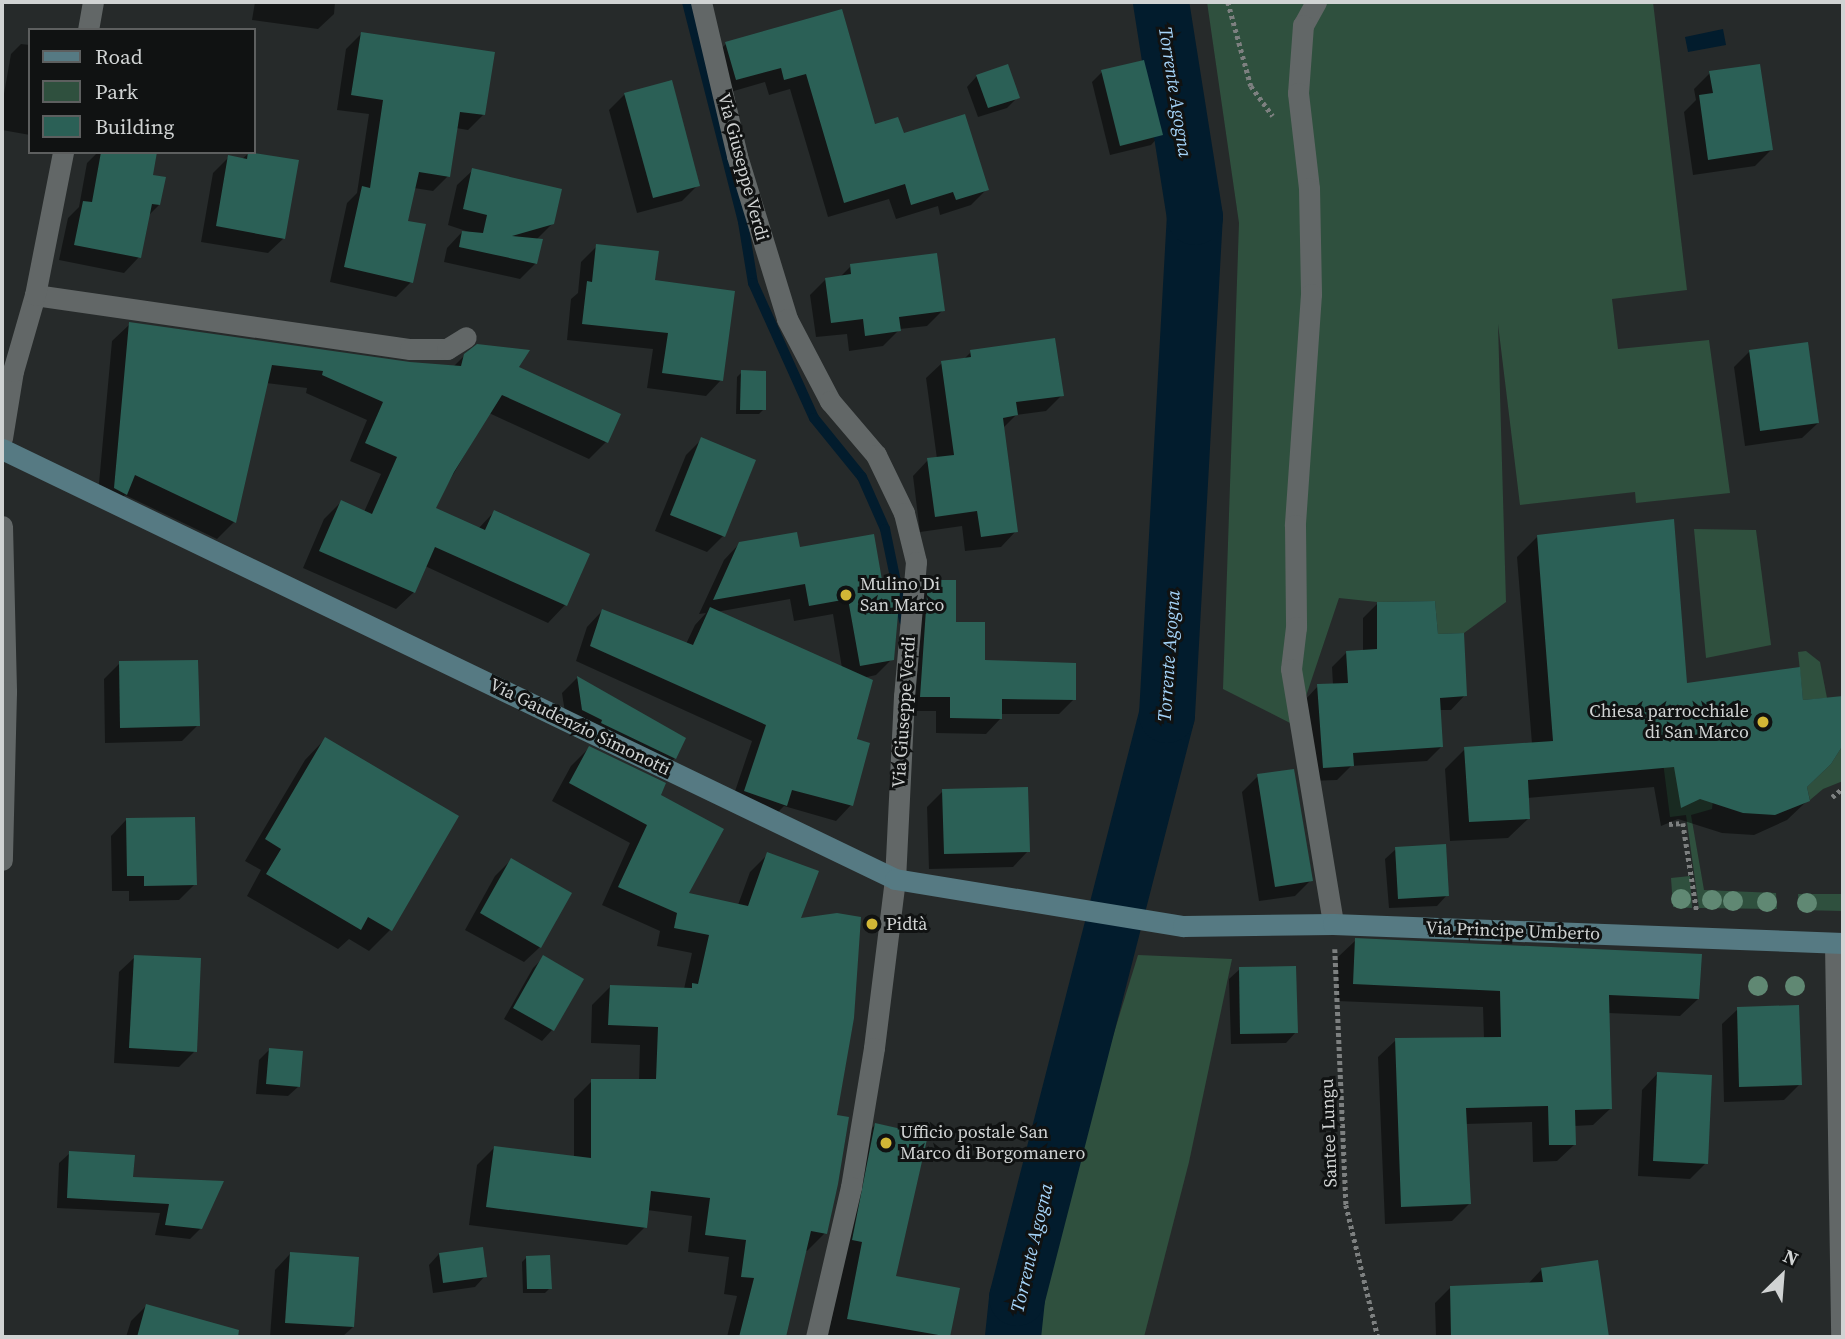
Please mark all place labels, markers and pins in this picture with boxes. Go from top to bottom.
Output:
place label: Mulino Di San Marco [860,574,944,616]
marker: Mulino Di San Marco [838,587,854,603]
place label: Chiesa parrocchiale di San Marco [1589,701,1749,744]
marker: Chiesa parrocchiale di San Marco [1755,714,1771,730]
place label: Pidtà [886,913,927,935]
marker: Pidtà [864,916,880,932]
place label: Ufficio postale San Marco di Borgomanero [900,1122,1085,1164]
marker: Ufficio postale San Marco di Borgomanero [878,1135,894,1151]

